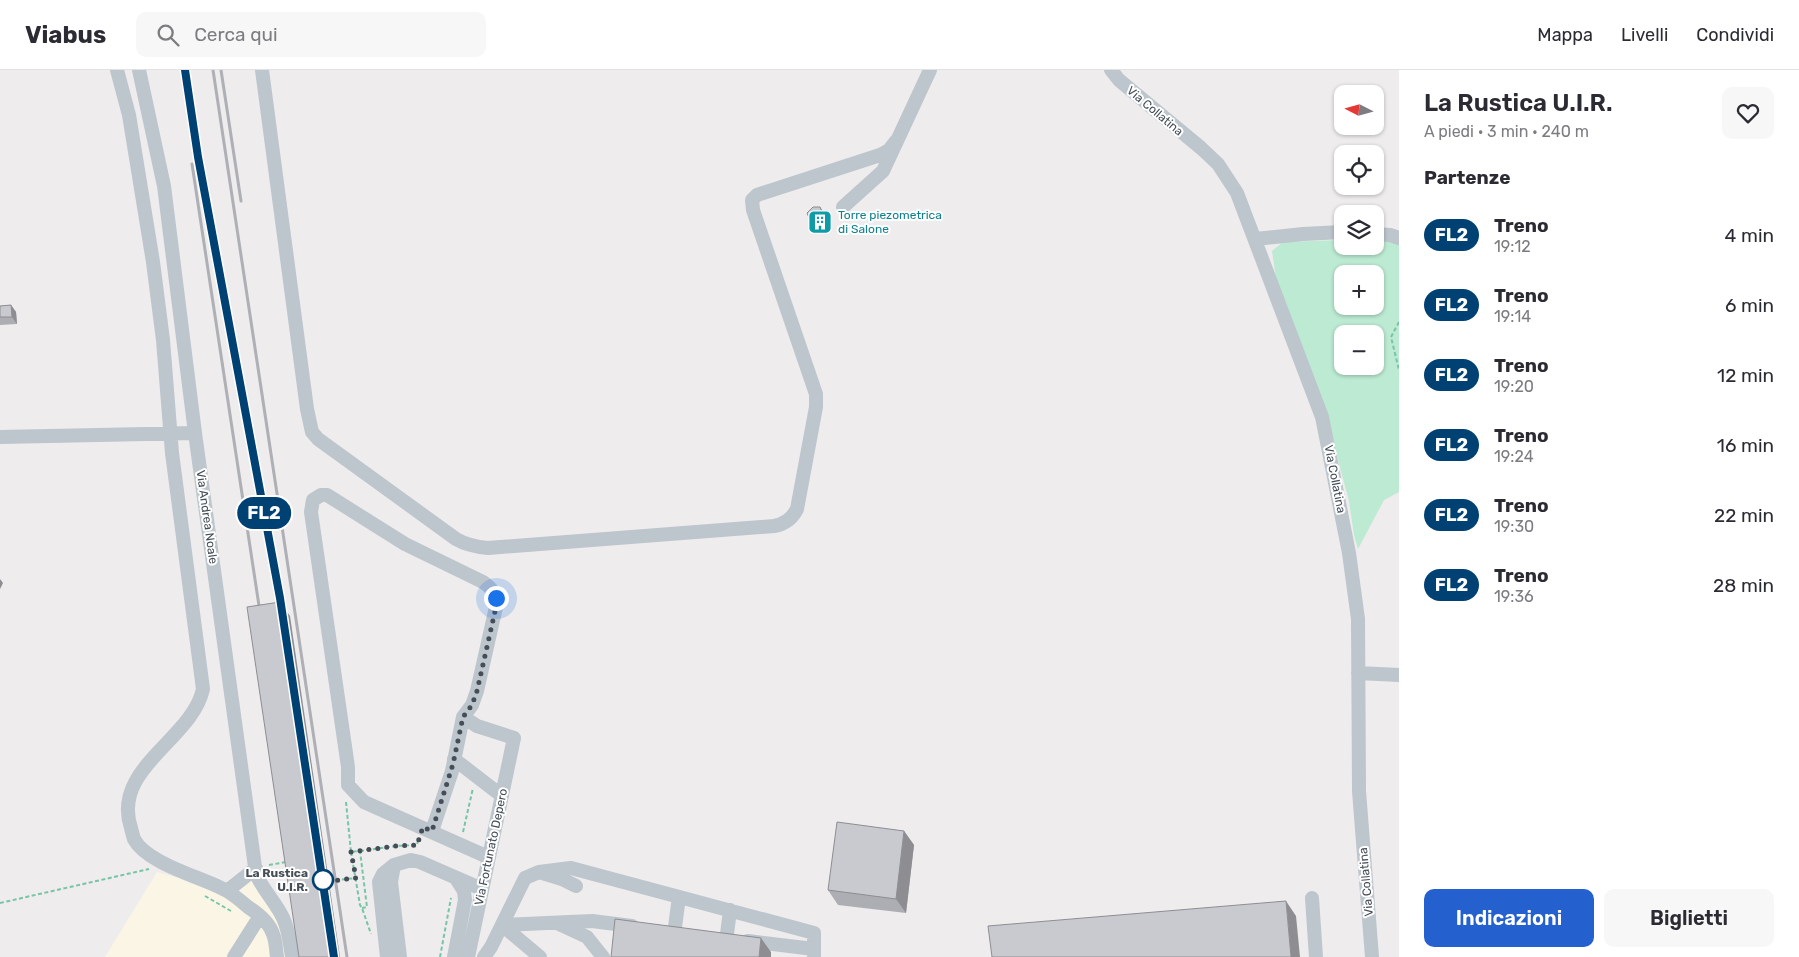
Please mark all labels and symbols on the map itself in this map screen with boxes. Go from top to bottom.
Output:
street label: Via Collatina [1124,83,1186,139]
north arrow [1334,85,1384,135]
place label: Torre piezometrica di Salone [838,208,942,236]
building icon: Torre piezometrica di Salone [807,209,833,235]
street label: Via Collatina [1322,444,1348,514]
street label: Via Andrea Noale [193,469,221,565]
line badge: FL2 [235,497,293,529]
your location [484,586,509,611]
street label: Via Fortunato Depero [472,787,510,907]
street label: Via Collatina [1356,847,1376,917]
place label: La Rustica U.I.R. [245,866,308,894]
marker: La Rustica U.I.R. [312,869,334,891]

